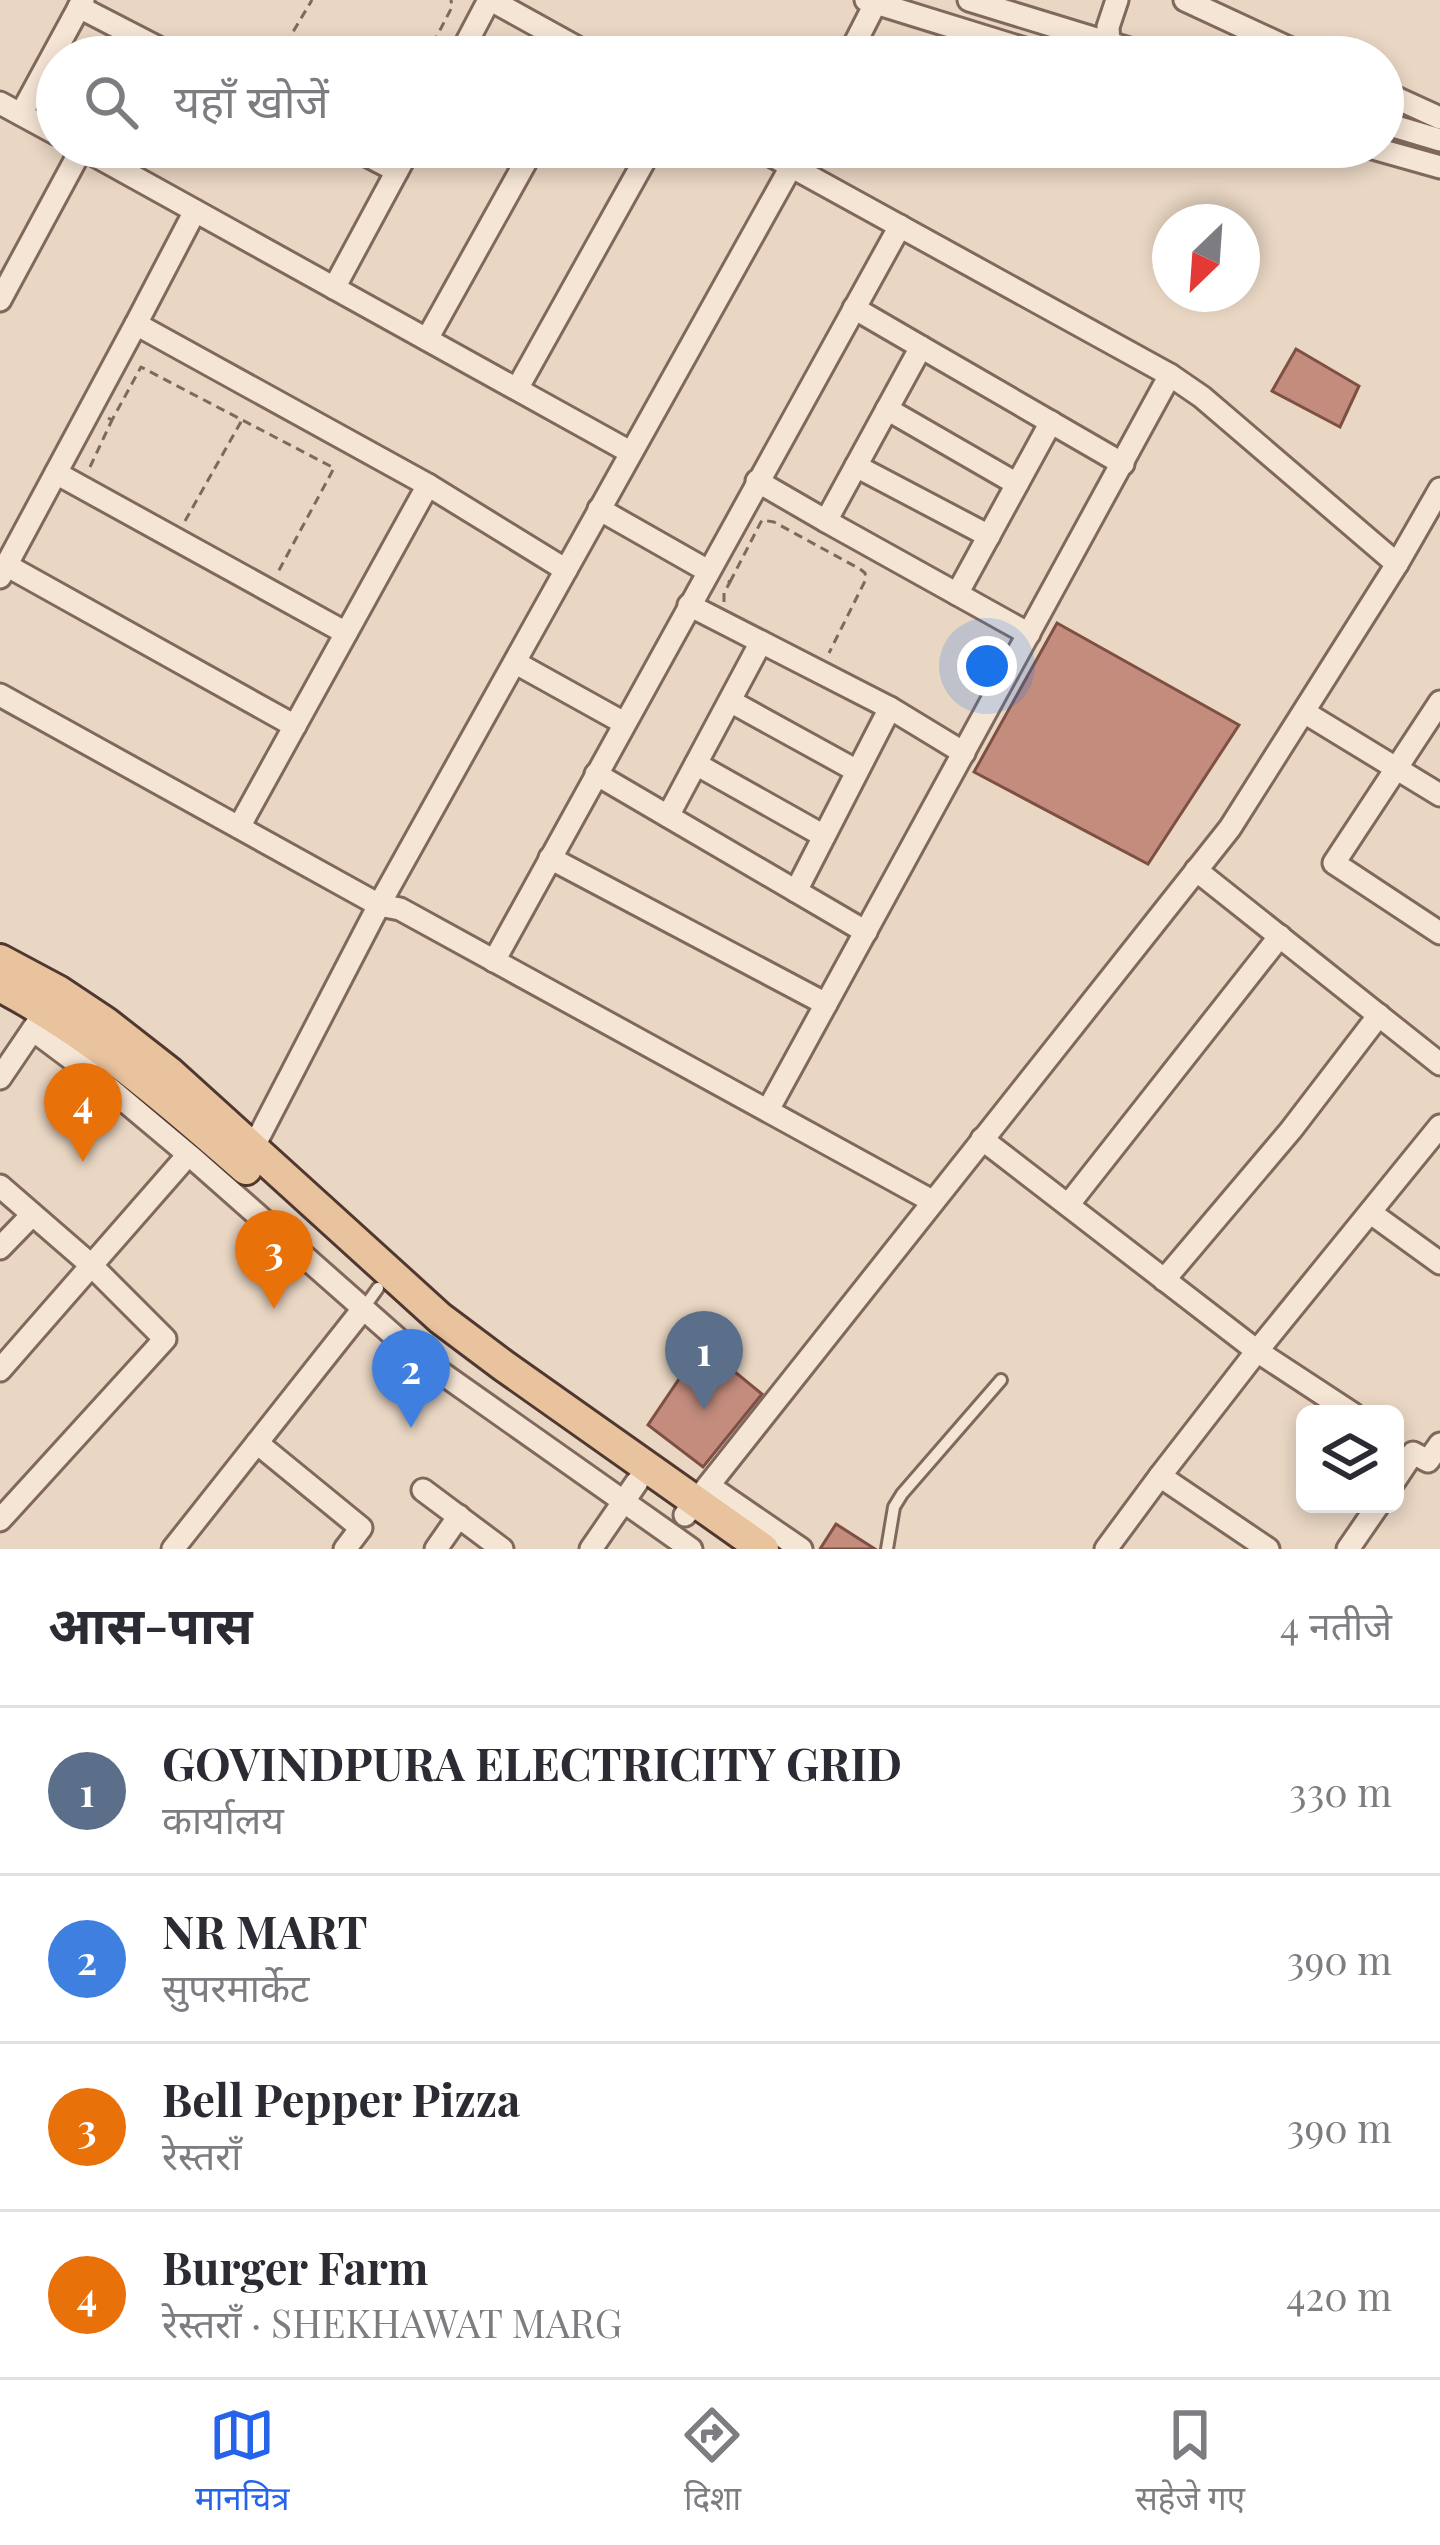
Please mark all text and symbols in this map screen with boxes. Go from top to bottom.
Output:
search box [36,36,1404,168]
icon: search [78,69,144,135]
text: यहाँ खोजें [174,69,329,129]
north arrow [1152,204,1260,312]
your location [957,636,1017,696]
pin: 4 [44,1063,122,1162]
pin: 3 [235,1210,313,1309]
pin: 1 [665,1311,743,1410]
pin: 2 [372,1329,450,1428]
map controls [1296,1405,1404,1513]
button: layers [1296,1405,1404,1513]
text: आस-पास [48,1589,253,1657]
text: 4 नतीजे [1280,1598,1392,1650]
text: GOVINDPURA ELECTRICITY GRID [162,1732,902,1792]
text: 1 [80,1765,94,1817]
text: 330 m [1289,1765,1392,1817]
text: कार्यालय [162,1792,284,1844]
text: NR MART [162,1900,368,1960]
text: 2 [77,1933,97,1985]
text: 390 m [1287,1933,1392,1985]
text: सुपरमार्केट [162,1960,310,2012]
text: Bell Pepper Pizza [162,2068,520,2128]
text: 3 [77,2101,97,2153]
text: 390 m [1287,2101,1392,2153]
text: रेस्तराँ [162,2128,241,2180]
text: Burger Farm [162,2236,429,2296]
text: 4 [77,2269,97,2321]
text: 420 m [1286,2269,1392,2321]
text: रेस्तराँ · SHEKHAWAT MARG [162,2296,622,2348]
tab: मानचित्र [195,2402,289,2523]
tab: दिशा [679,2402,745,2523]
tab: सहेजे गए [1136,2402,1245,2523]

